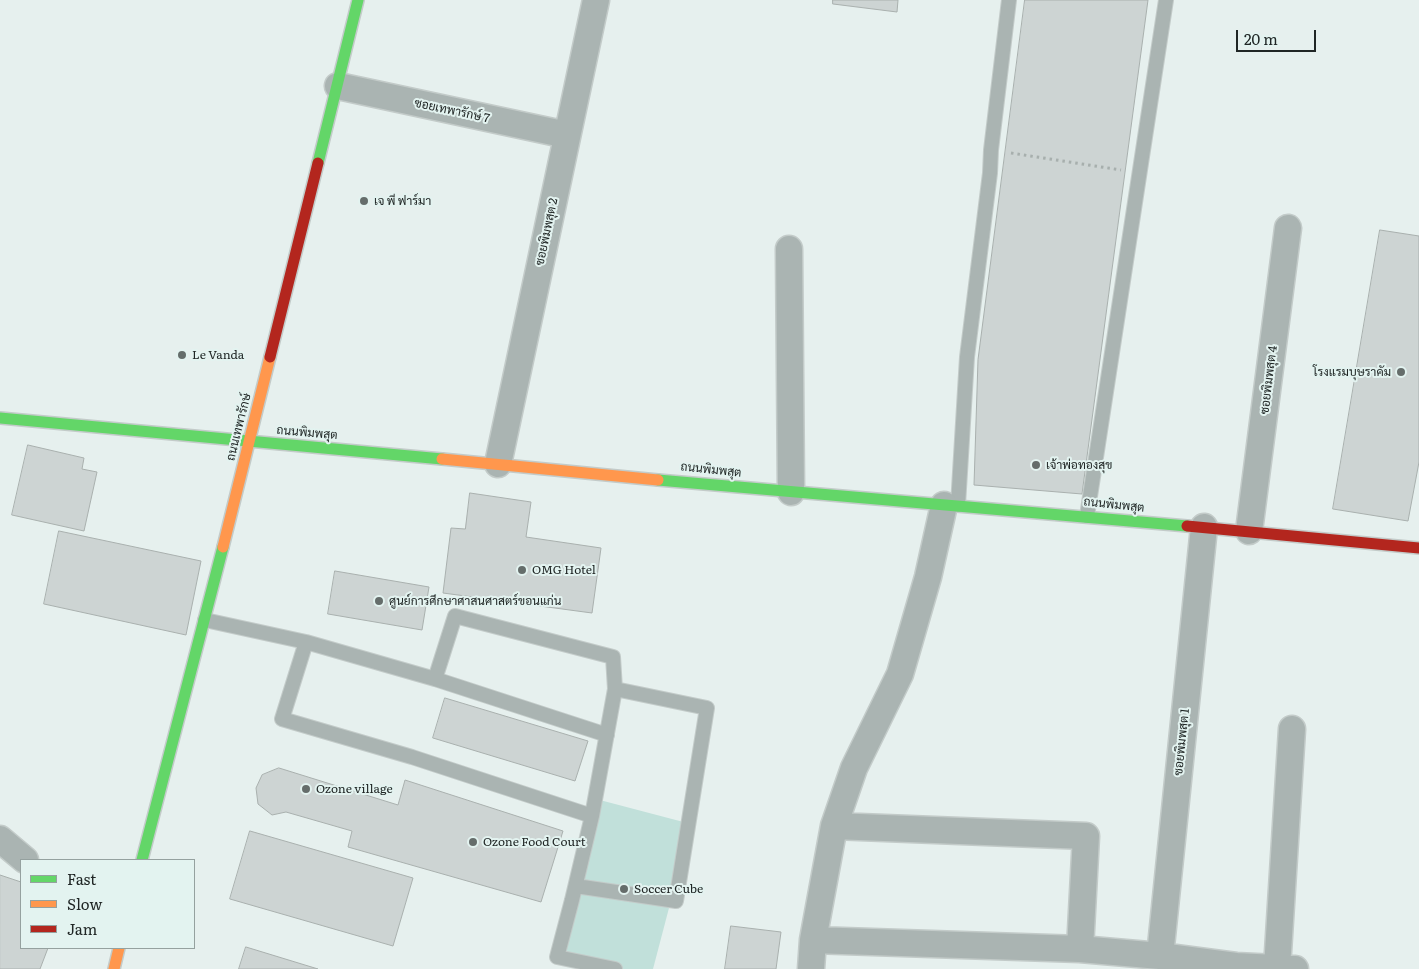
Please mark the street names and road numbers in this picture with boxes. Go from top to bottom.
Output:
street label: ซอยเทพารักษ์ 7 [413,96,491,126]
street label: ซอยพิมพสุต 2 [533,197,561,267]
street label: ซอยพิมพสุต 4 [1258,345,1280,415]
street label: ถนนเทพารักษ์ [224,392,254,462]
street label: ถนนพิมพสุต [276,423,338,443]
street label: ถนนพิมพสุต [680,460,742,480]
street label: ถนนพิมพสุต [1083,495,1145,515]
street label: ซอยพิมพสุต 1 [1171,708,1193,776]

